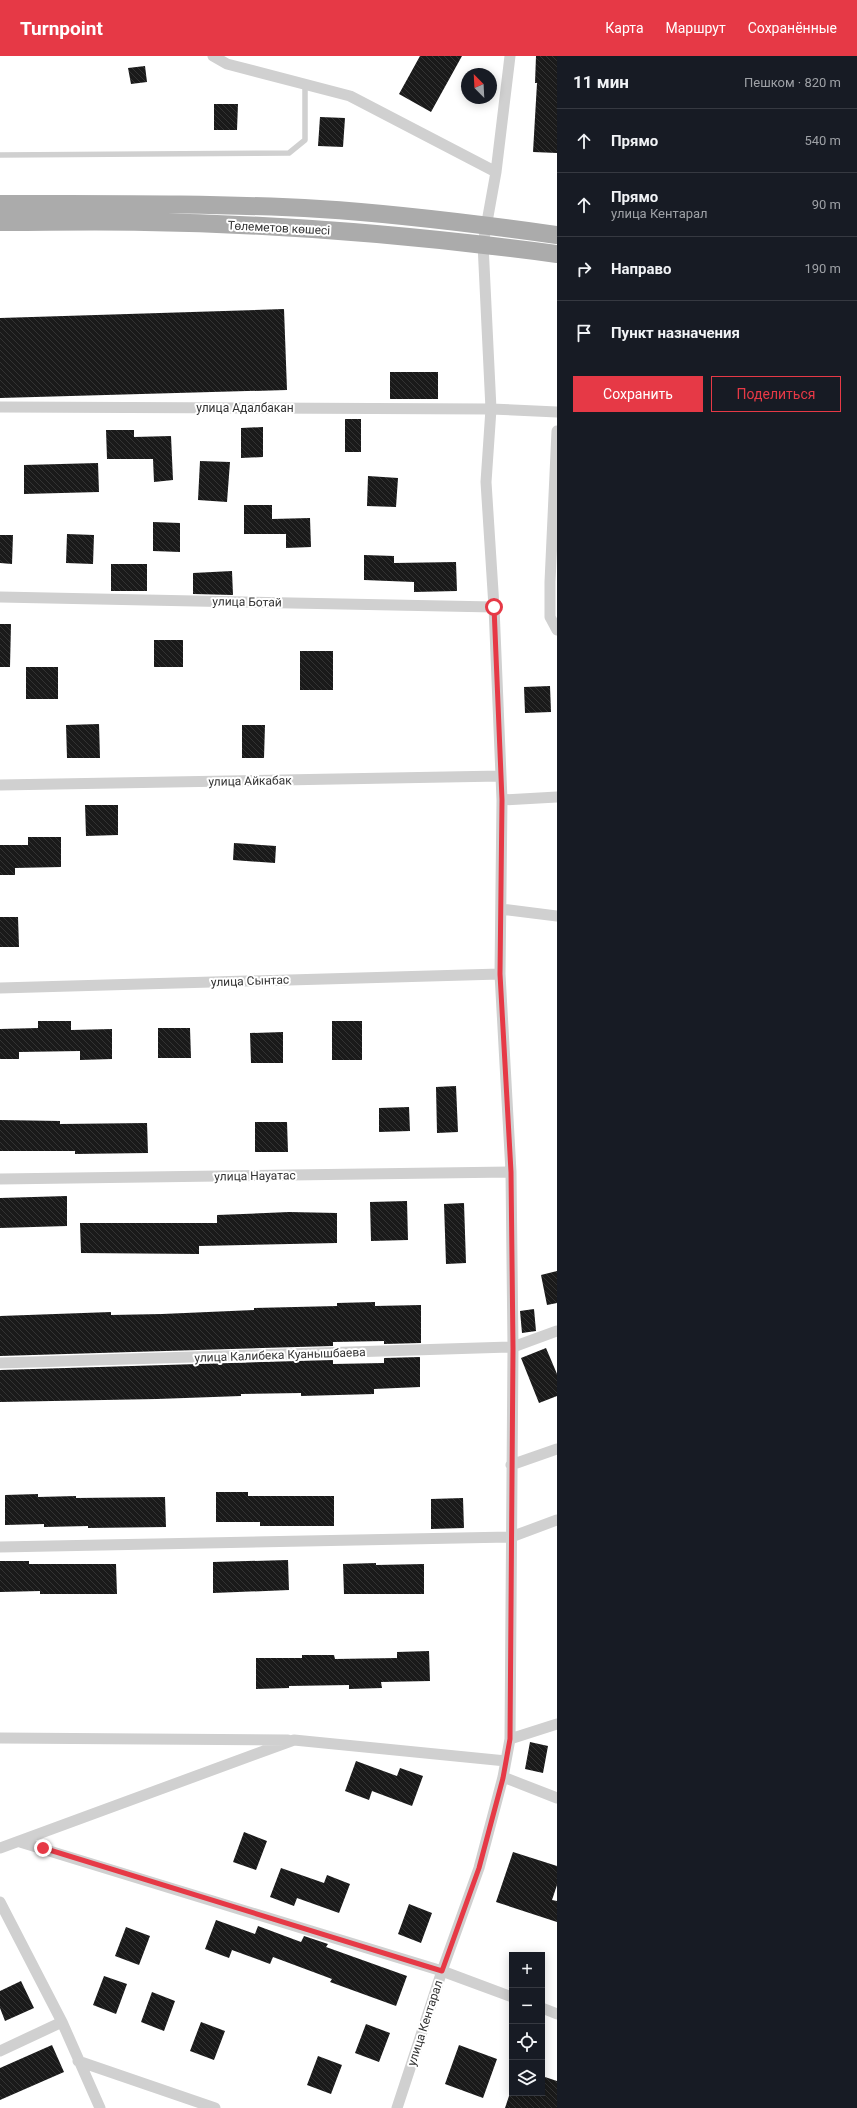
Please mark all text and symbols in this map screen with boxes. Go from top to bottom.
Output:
text: Turnpoint [20,17,103,40]
text: Карта [605,20,644,36]
text: Маршрут [666,20,726,36]
text: Сохранённые [748,20,837,36]
north arrow [461,68,497,104]
text: 11 мин [573,72,629,92]
text: Пешком · 820 m [744,75,841,90]
icon: ahead [573,130,595,152]
text: Прямо [611,132,658,150]
text: 540 m [804,133,841,148]
text: Прямо [611,188,658,206]
icon: ahead [573,194,595,216]
text: 90 m [812,197,841,212]
text: улица Кентарал [611,206,708,221]
street label: Төлеметов көшесі [227,218,331,238]
icon: right [573,258,595,280]
text: Направо [611,260,672,278]
text: 190 m [804,261,841,276]
icon: arrive [573,322,595,344]
text: Пункт назначения [611,324,740,342]
button: Сохранить [573,376,703,412]
button: Поделиться [711,376,841,412]
street label: улица Адалбакан [196,401,294,415]
street label: улица Ботай [212,594,282,610]
route start [485,598,503,616]
street label: улица Айкабак [208,773,292,789]
street label: улица Сынтас [211,973,289,989]
street label: улица Науатас [214,1168,296,1184]
street label: улица Калибека Куанышбаева [194,1345,366,1365]
route end [34,1839,52,1857]
map controls [509,1952,545,2096]
button: + [509,1952,545,1988]
street label: улица Кентарал [405,1978,445,2068]
button: − [509,1988,545,2024]
button: locate [509,2024,545,2060]
button: layers [509,2060,545,2096]

